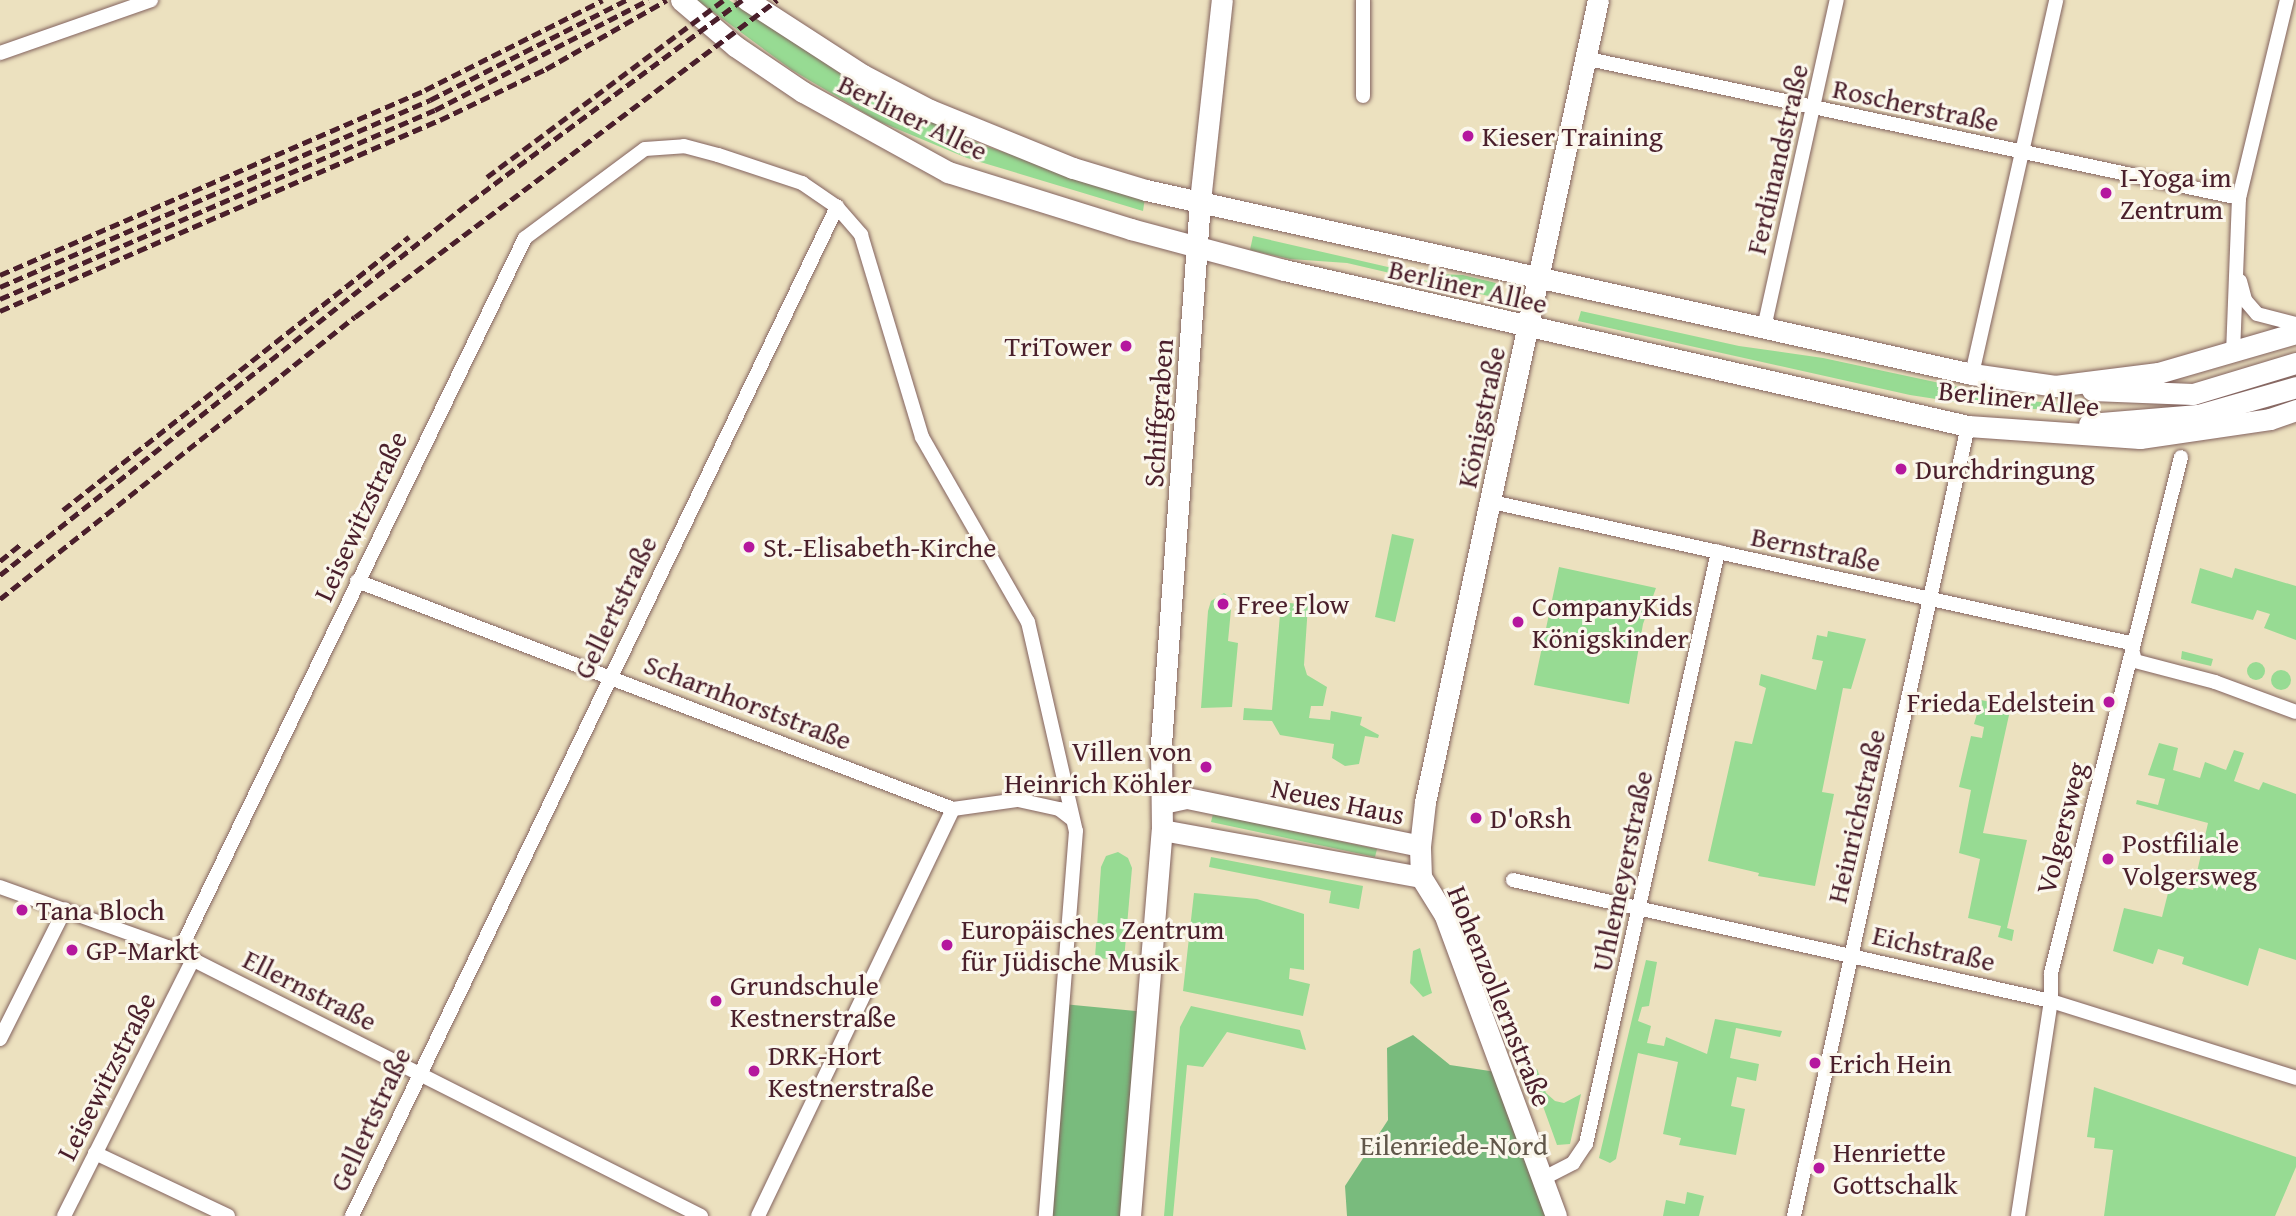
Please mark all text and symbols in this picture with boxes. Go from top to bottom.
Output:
street label: Ferdinandstraße [1739,60,1815,258]
street label: Berliner Allee [833,66,993,168]
street label: Roscherstraße [1830,71,2002,139]
place label: Kieser Training [1482,119,1663,153]
marker: Kieser Training [1460,128,1476,144]
place label: I-Yoga im Zentrum [2120,160,2232,226]
marker: I-Yoga im Zentrum [2098,185,2114,201]
street label: Berliner Allee [1385,251,1551,321]
place label: TriTower [1004,329,1112,363]
marker: TriTower [1118,338,1134,354]
street label: Schiffgraben [1136,338,1180,488]
street label: Königstraße [1450,343,1512,491]
street label: Berliner Allee [1937,373,2101,423]
street label: Leisewitzstraße [306,426,414,606]
place label: Durchdringung [1915,452,2095,486]
marker: Durchdringung [1893,461,1909,477]
street label: Bernstraße [1748,519,1884,579]
street label: Gellertstraße [566,530,664,684]
place label: St.-Elisabeth-Kirche [763,530,996,564]
marker: St.-Elisabeth-Kirche [741,539,757,555]
place label: Free Flow [1237,587,1349,621]
place label: CompanyKids Königskinder [1532,589,1693,655]
marker: Free Flow [1215,596,1231,612]
marker: CompanyKids Königskinder [1510,614,1526,630]
street label: Scharnhorststraße [640,647,856,757]
place label: Frieda Edelstein [1907,685,2095,719]
marker: Frieda Edelstein [2101,694,2117,710]
street label: Heinrichstraße [1820,726,1892,906]
place label: Villen von Heinrich Köhler [1004,734,1192,800]
street label: Volgersweg [2028,758,2094,898]
marker: Villen von Heinrich Köhler [1198,759,1214,775]
street label: Uhlemeyerstraße [1584,768,1660,974]
street label: Neues Haus [1268,771,1408,831]
place label: D'oRsh [1490,801,1571,835]
marker: D'oRsh [1468,810,1484,826]
place label: Postfiliale Volgersweg [2122,826,2257,892]
marker: Postfiliale Volgersweg [2100,851,2116,867]
street label: Hohenzollernstraße [1440,881,1560,1111]
place label: Tana Bloch [36,893,165,927]
marker: Tana Bloch [14,902,30,918]
place label: Europäisches Zentrum für Jüdische Musik [961,912,1224,978]
street label: Eichstraße [1869,918,1999,978]
place label: GP-Markt [86,933,199,967]
marker: Europäisches Zentrum für Jüdische Musik [939,937,955,953]
marker: GP-Markt [64,942,80,958]
street label: Ellernstraße [238,942,382,1038]
place label: Grundschule Kestnerstraße [730,968,896,1034]
street label: Leisewitzstraße [49,986,163,1166]
marker: Grundschule Kestnerstraße [708,993,724,1009]
place label: DRK-Hort Kestnerstraße [768,1038,934,1104]
street label: Gellertstraße [322,1042,418,1196]
place label: Erich Hein [1829,1046,1952,1080]
marker: Erich Hein [1807,1055,1823,1071]
marker: DRK-Hort Kestnerstraße [746,1063,762,1079]
park label: Eilenriede-Nord [1360,1128,1548,1162]
place label: Henriette Gottschalk [1833,1135,1958,1201]
marker: Henriette Gottschalk [1811,1160,1827,1176]

